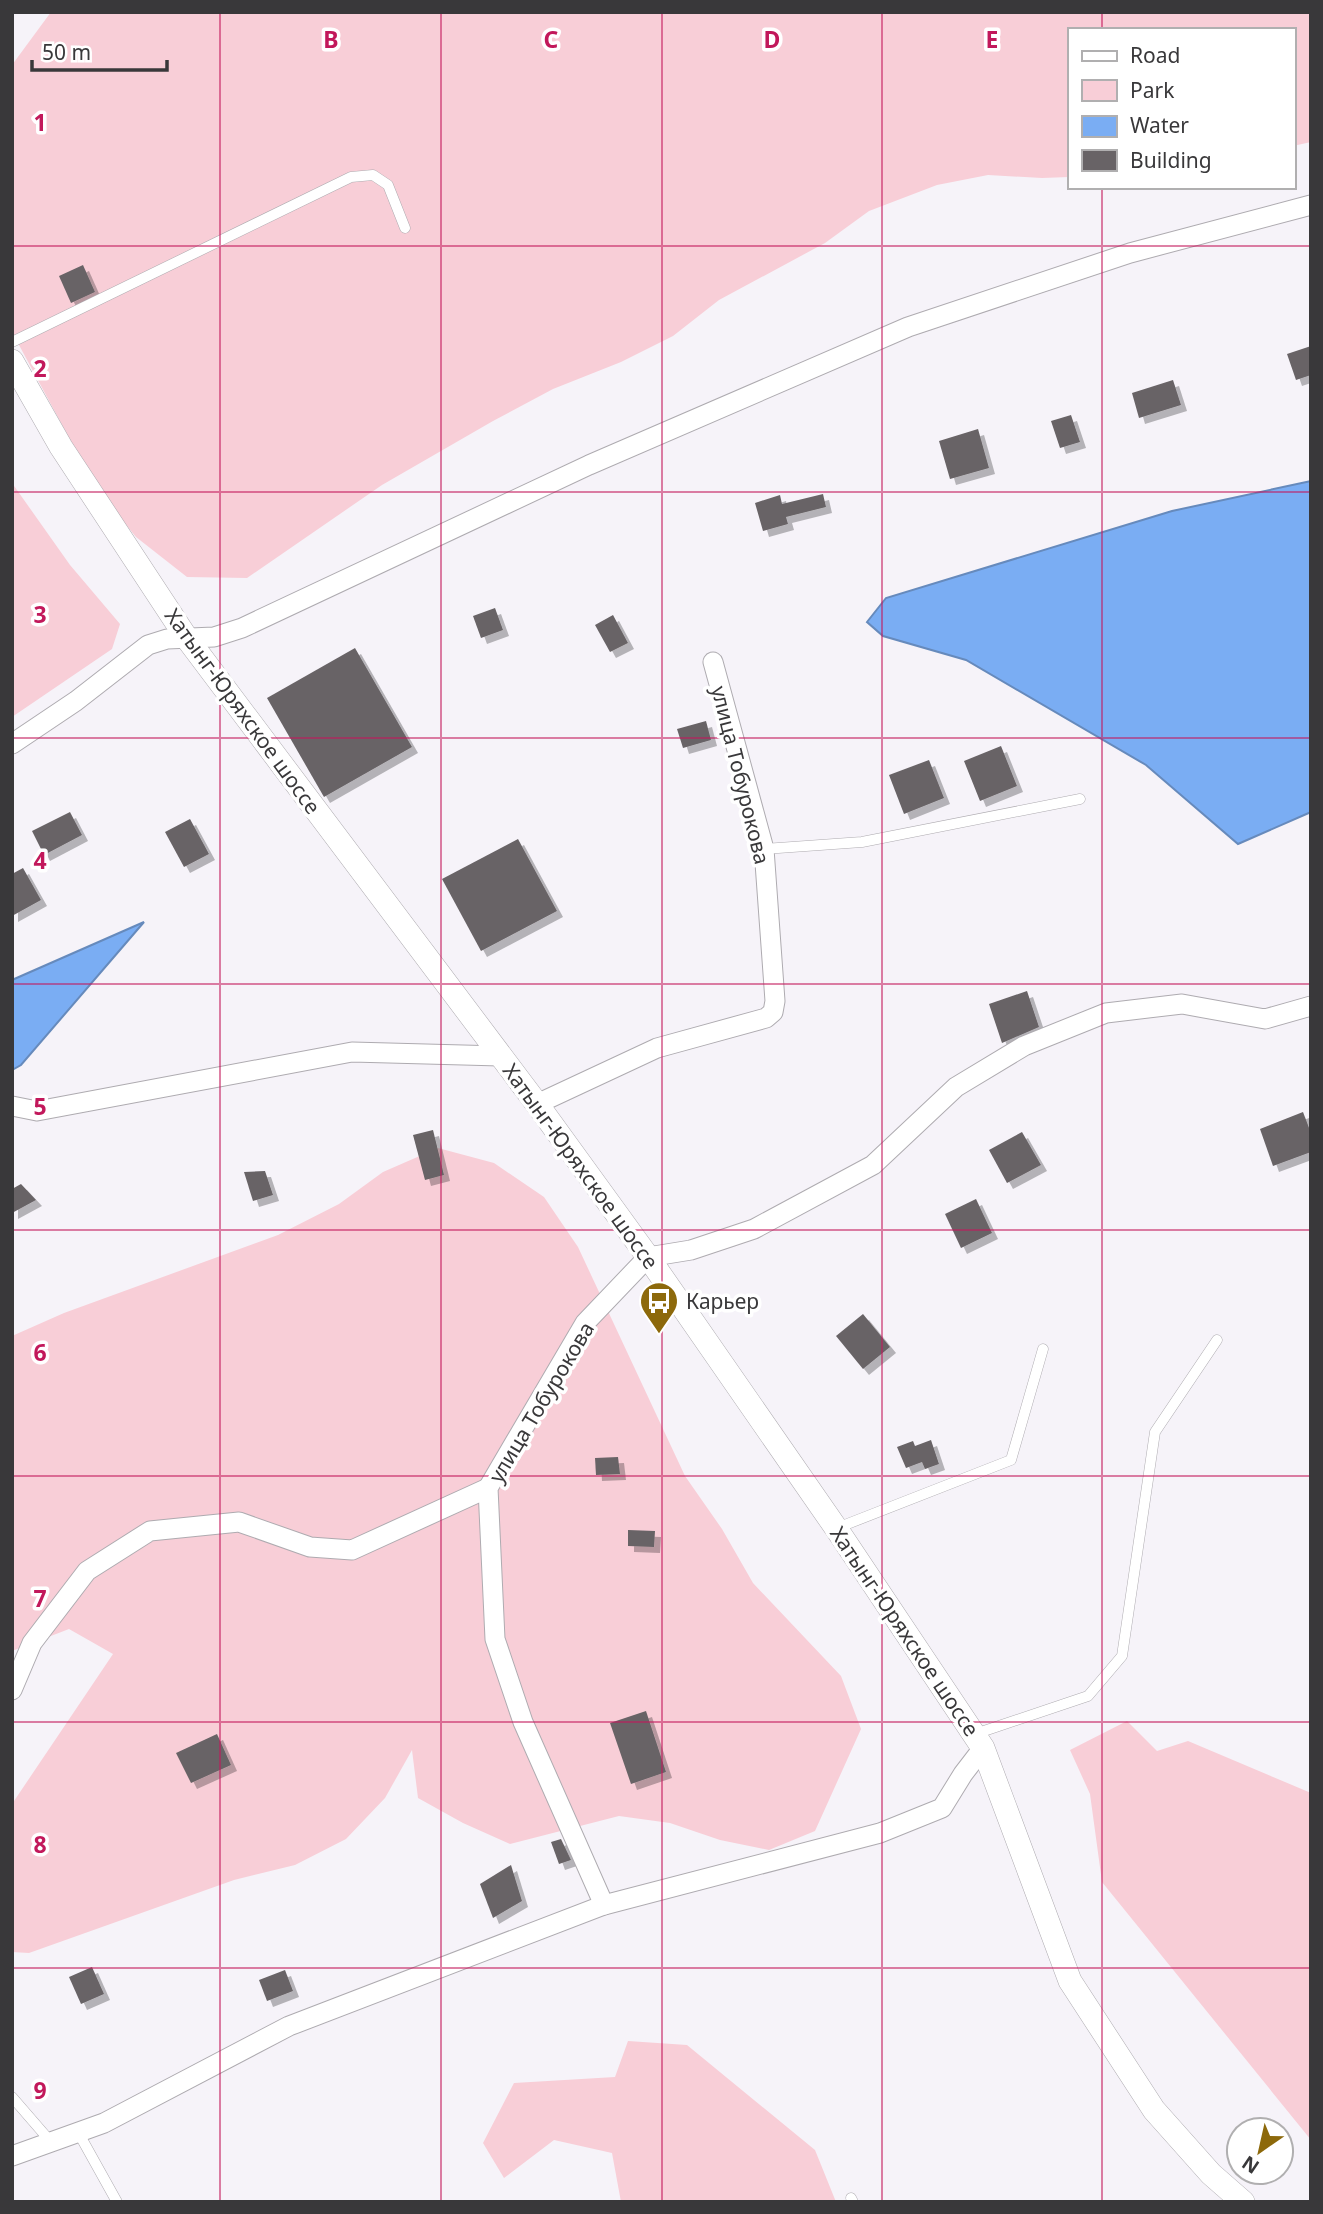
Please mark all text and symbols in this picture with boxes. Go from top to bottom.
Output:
text: B [323,23,339,55]
text: C [544,23,559,55]
text: D [764,23,780,55]
text: E [986,23,998,55]
scale bar [32,28,166,72]
legend [1068,28,1295,189]
text: 50 m [42,38,91,66]
text: Road [1130,41,1180,69]
text: Park [1130,76,1175,104]
text: 1 [33,106,47,138]
text: Water [1130,111,1189,139]
text: Building [1130,146,1212,174]
text: 2 [33,352,47,384]
text: 3 [33,598,47,630]
street label: Хатынг-Юряхское шоссе [159,603,327,819]
street label: улица Тобурокова [705,683,777,867]
text: 4 [33,844,47,876]
street label: Хатынг-Юряхское шоссе [497,1058,665,1274]
text: 5 [33,1090,47,1122]
bus stop icon: Карьер [638,1280,680,1335]
place label: Карьер [686,1287,759,1315]
street label: улица Тобурокова [482,1316,600,1488]
text: 6 [33,1336,47,1368]
street label: Хатынг-Юряхское шоссе [824,1521,986,1741]
text: 7 [33,1582,47,1614]
text: 8 [33,1828,47,1860]
text: 9 [33,2074,47,2106]
north arrow [1225,2116,1295,2186]
text: N [1237,2150,1264,2180]

